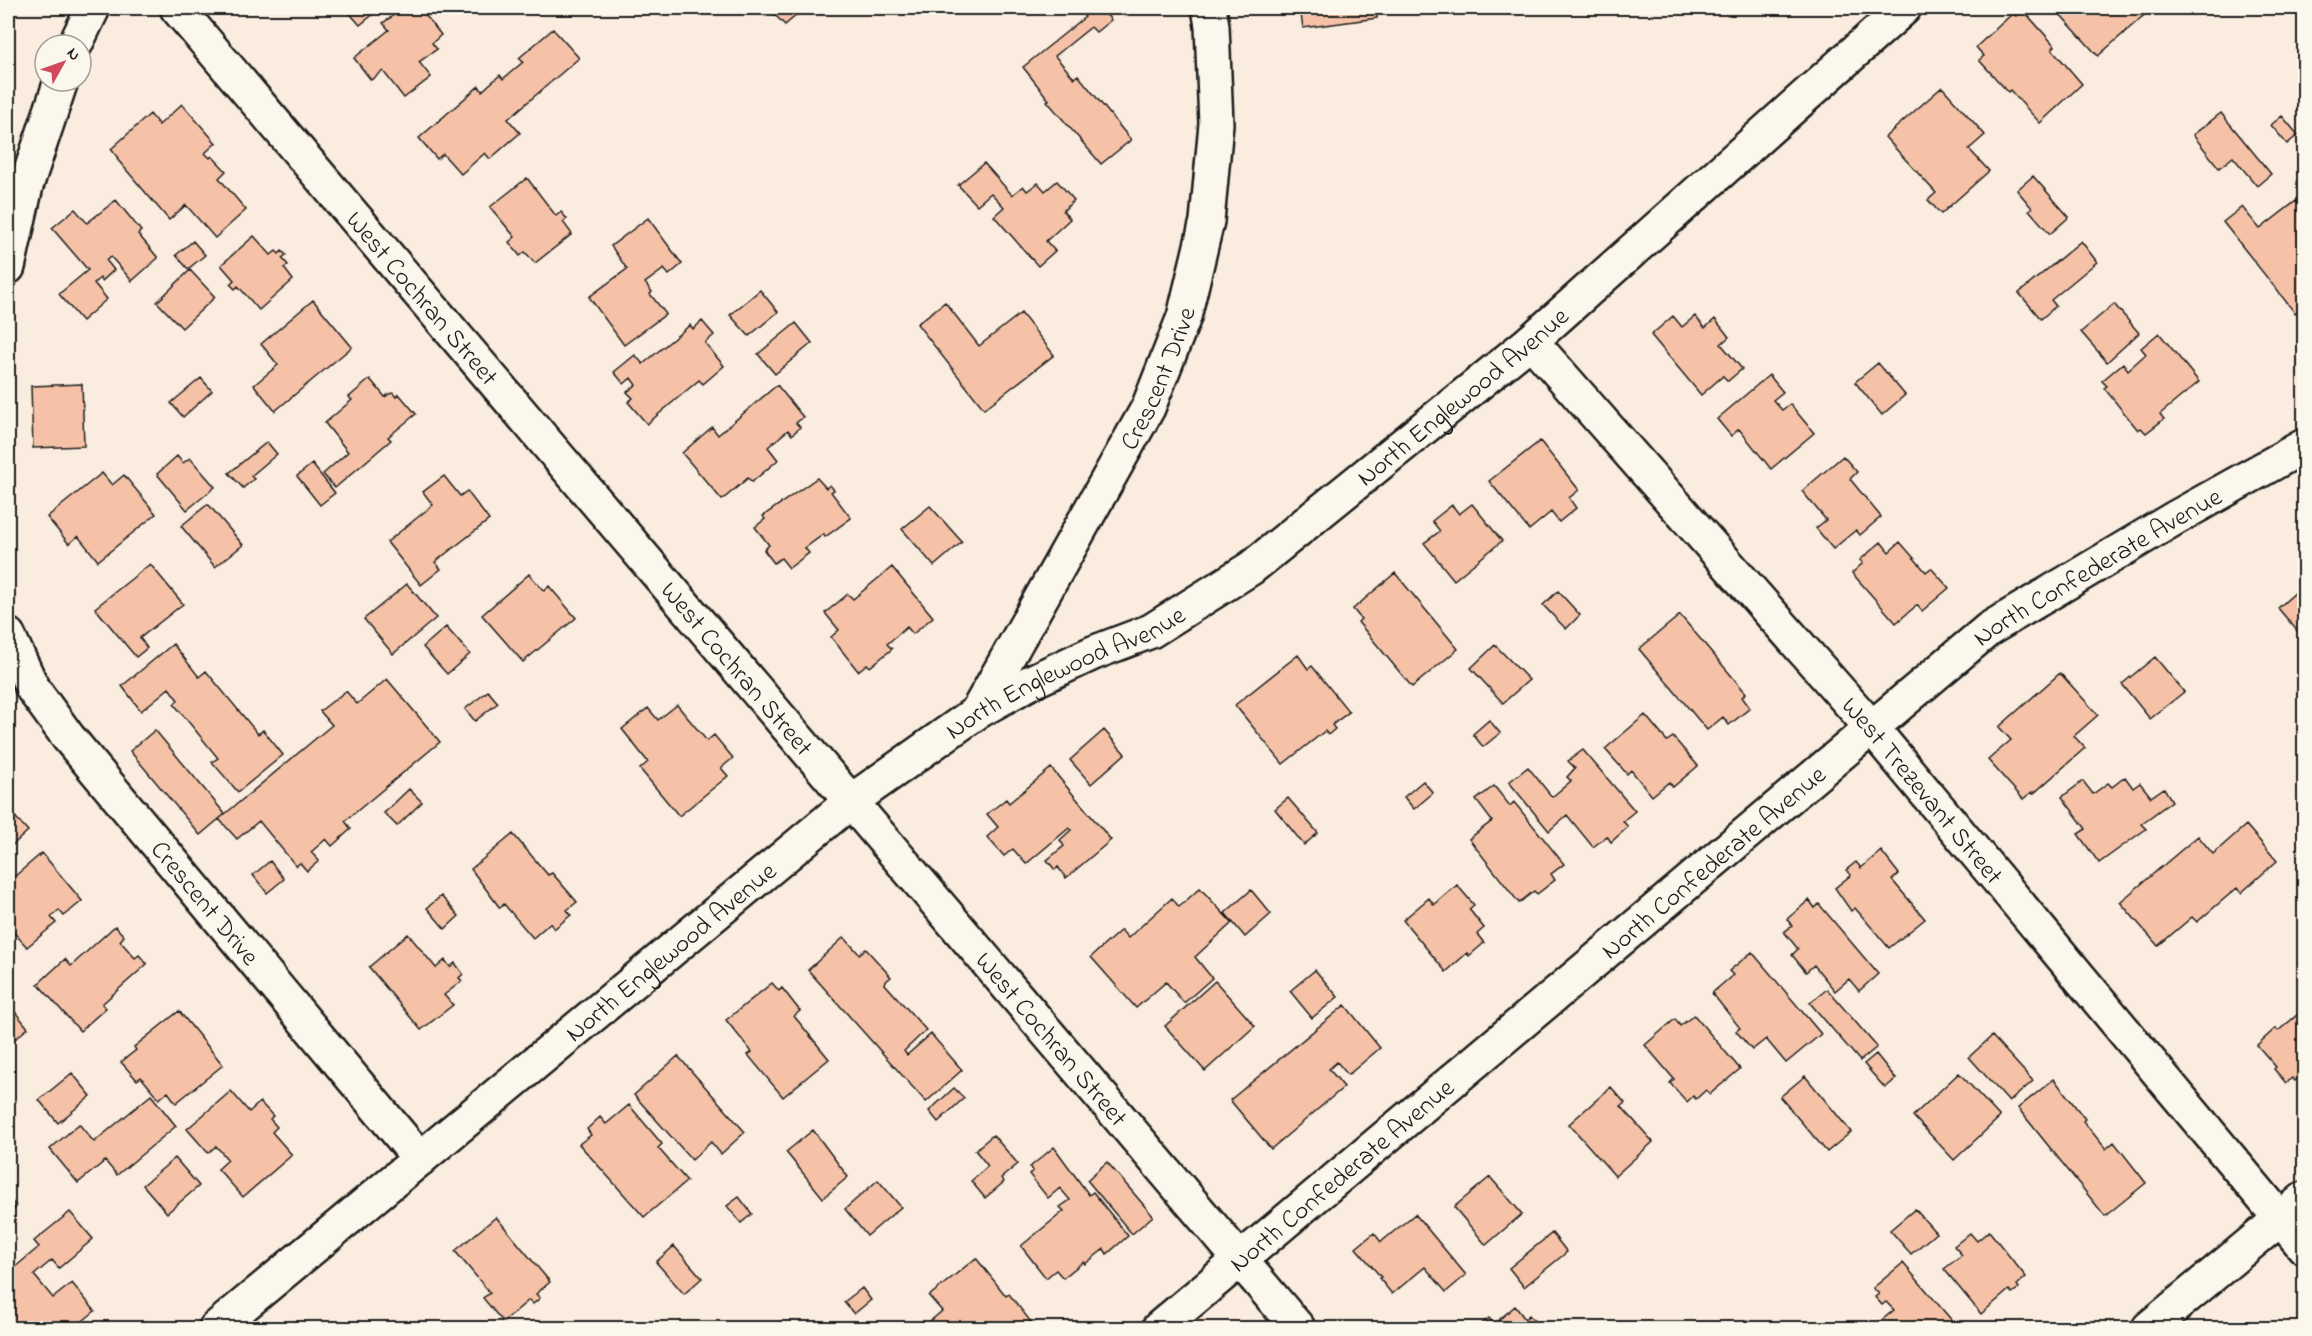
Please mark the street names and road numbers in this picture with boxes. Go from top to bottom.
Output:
street label: West Cochran Street [335,204,506,396]
street label: North Englewood Avenue [1349,299,1579,497]
street label: Crescent Drive [1112,303,1208,458]
street label: North Confederate Avenue [1966,479,2230,657]
street label: West Cochran Street [650,574,821,766]
street label: North Englewood Avenue [938,598,1194,751]
street label: West Trezevant Street [1831,689,2011,894]
street label: North Confederate Avenue [1594,758,1836,970]
street label: Crescent Drive [140,833,267,975]
street label: North Englewood Avenue [558,854,786,1053]
street label: West Cochran Street [965,945,1135,1136]
street label: North Confederate Avenue [1222,1071,1464,1283]

